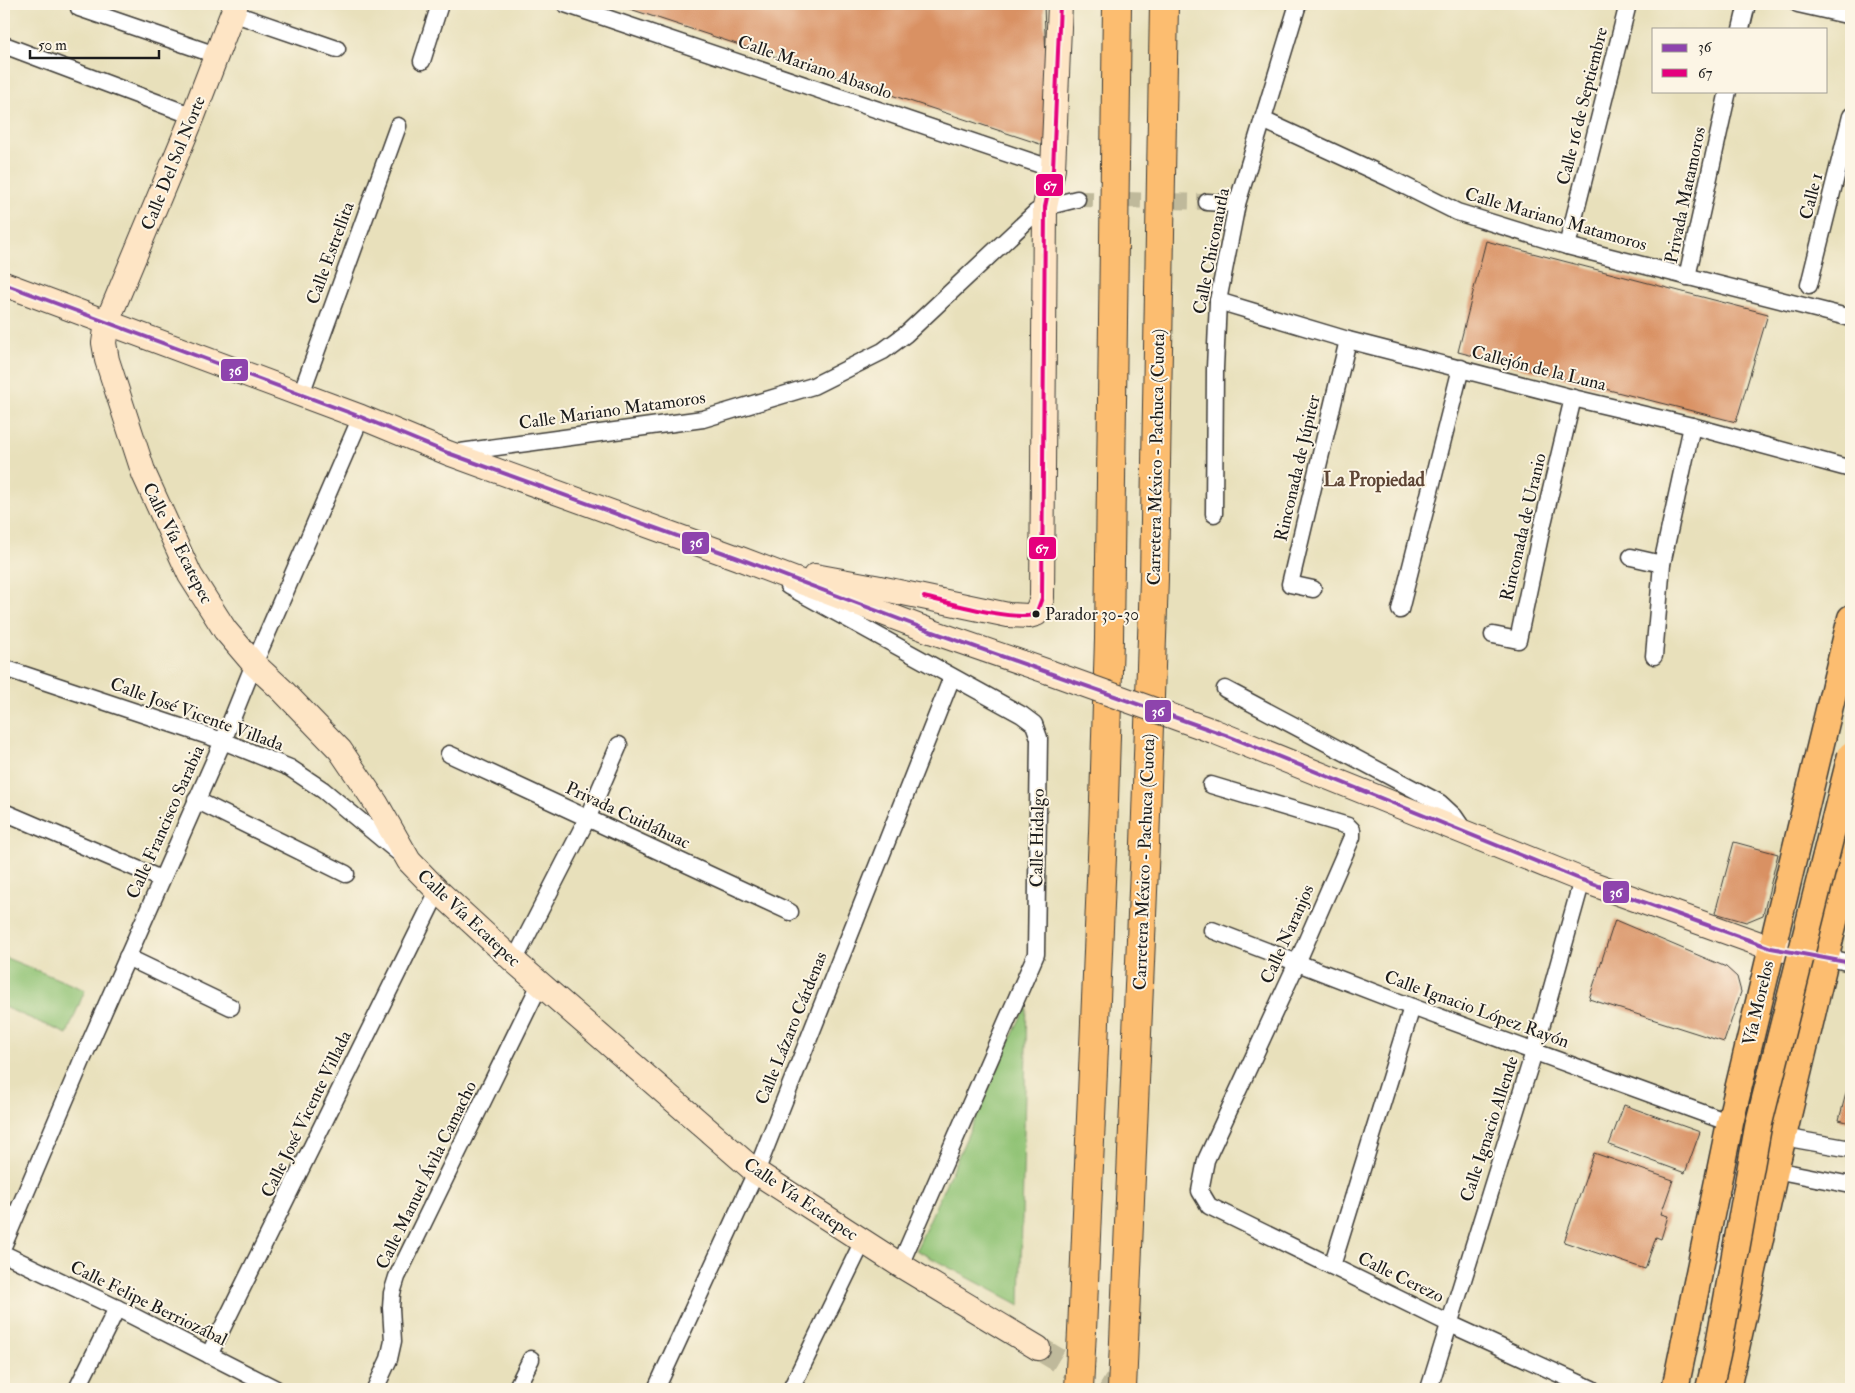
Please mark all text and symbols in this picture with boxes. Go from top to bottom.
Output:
street label: Calle 16 de Septiembre [1552,24,1613,187]
scale bar [30,28,159,60]
legend [1652,28,1828,92]
street label: Calle Mariano Abasolo [735,30,895,105]
text: 50 m [38,36,67,55]
text: 36 [1698,38,1713,57]
text: 67 [1698,64,1713,83]
street label: Calle Del Sol Norte [136,92,211,234]
street label: Privada Matamoros [1660,125,1711,265]
street label: Calle 1 [1795,170,1828,222]
line badge: 67 [1035,173,1064,197]
text: 67 [1043,177,1057,194]
street label: Calle Mariano Matamoros [1462,182,1650,256]
street label: Calle Chiconautla [1188,186,1235,316]
street label: Calle Estrellita [301,198,360,308]
street label: Carretera México - Pachuca (Cuota) [1143,328,1170,586]
street label: Callejón de la Luna [1469,341,1609,396]
line badge: 36 [220,358,249,382]
text: 36 [229,362,242,379]
street label: Calle Mariano Matamoros [517,386,707,435]
street label: Rinconada de Júpiter [1269,392,1326,544]
street label: Rinconada de Uranio [1495,451,1552,603]
district label: La Propiedad [1323,468,1425,493]
street label: Calle Vía Ecatepec [137,479,218,608]
line badge: 36 [681,531,710,555]
text: 36 [690,534,703,551]
line badge: 67 [1028,536,1057,560]
text: 67 [1035,540,1049,557]
place label: Parador 30-30 [1045,604,1139,625]
marker: Parador 30-30 [1031,609,1041,619]
street label: Calle José Vicente Villada [107,672,287,757]
line badge: 36 [1144,699,1172,723]
text: 36 [1152,703,1165,720]
street label: Carretera México - Pachuca (Cuota) [1129,733,1160,991]
street label: Calle Francisco Sarabia [121,741,210,902]
street label: Privada Cuitláhuac [562,776,694,854]
street label: Calle Hidalgo [1025,788,1050,888]
street label: Calle Vía Ecatepec [412,865,525,972]
line badge: 36 [1602,880,1630,904]
street label: Calle Naranjos [1255,881,1320,987]
text: 36 [1610,884,1623,901]
street label: Calle Lázaro Cárdenas [750,948,833,1108]
street label: Vía Morelos [1738,958,1779,1048]
street label: Calle Ignacio López Rayón [1381,965,1572,1054]
street label: Calle José Vicente Villada [256,1026,357,1201]
street label: Calle Ignacio Allende [1455,1053,1524,1205]
street label: Calle Manuel Ávila Camacho [371,1077,482,1273]
street label: Calle Vía Ecatepec [739,1153,862,1246]
street label: Calle Cerezo [1354,1247,1448,1308]
street label: Calle Felipe Berriozábal [66,1255,232,1352]

